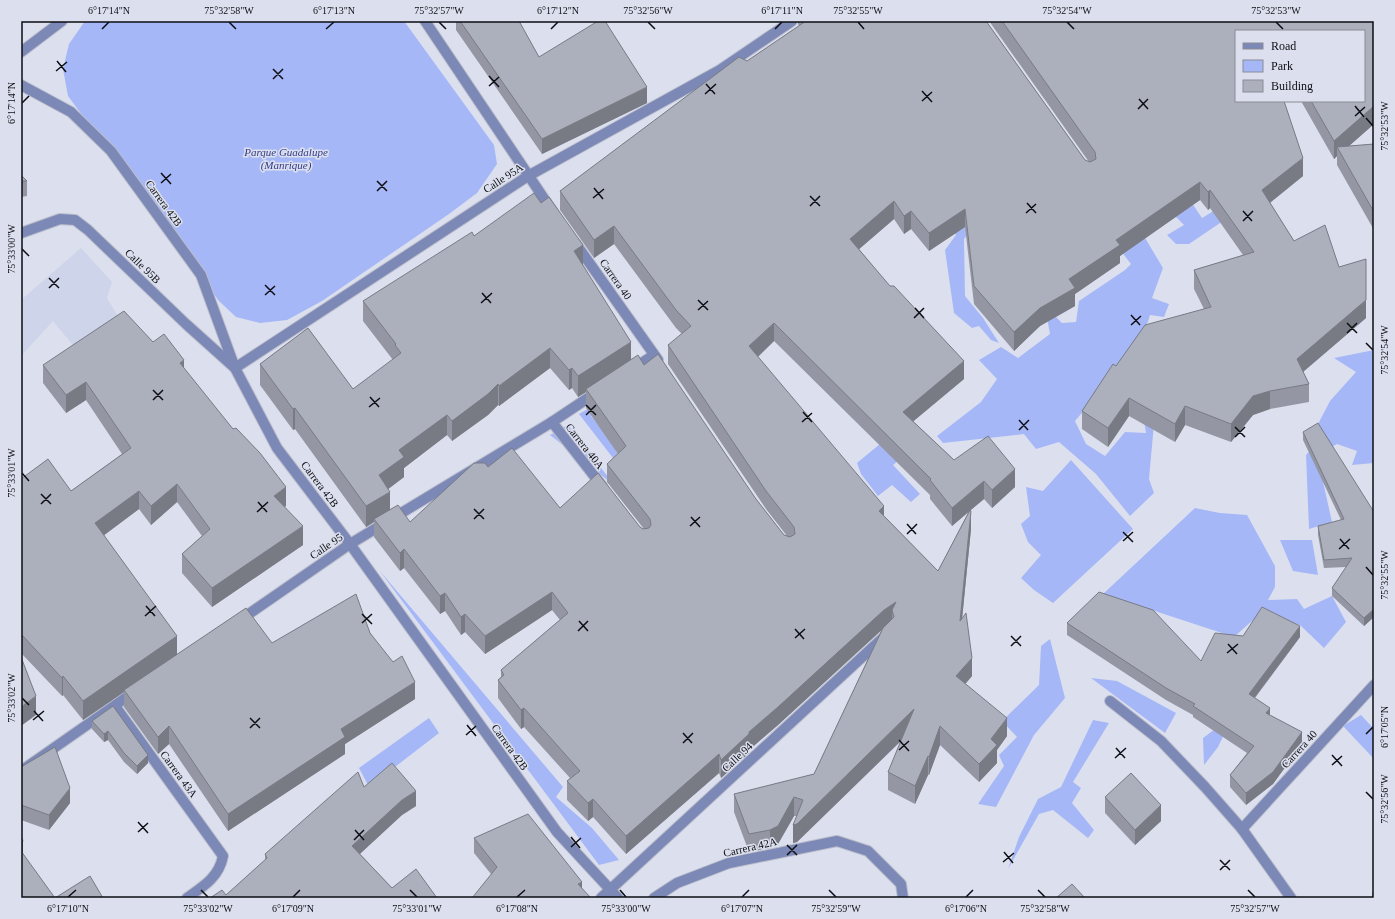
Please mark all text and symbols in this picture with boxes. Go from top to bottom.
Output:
text: 6°17'14"N [88,5,130,16]
text: 75°32'58"W [204,5,254,16]
text: 6°17'13"N [313,5,355,16]
text: 75°32'57"W [414,5,464,16]
text: 6°17'12"N [537,5,579,16]
text: 75°32'56"W [623,5,673,16]
text: 6°17'11"N [761,5,803,16]
text: 75°32'55"W [833,5,883,16]
text: 75°32'54"W [1042,5,1092,16]
text: 75°32'53"W [1251,5,1301,16]
legend [1235,30,1365,102]
text: Road [1271,39,1296,53]
text: Park [1271,59,1293,73]
text: Building [1271,79,1313,93]
text: 6°17'14"N [6,82,17,124]
text: 75°32'53"W [1379,101,1390,151]
park label: Parque Guadalupe (Manrique) [243,146,328,172]
street label: Calle 95A [481,161,525,195]
street label: Carrera 42B [143,178,185,228]
text: 75°33'00"W [6,224,17,274]
street label: Calle 95B [123,246,163,286]
street label: Carrera 40 [598,256,635,302]
text: 75°32'54"W [1379,325,1390,375]
street label: Carrera 40A [563,421,607,471]
text: 75°33'01"W [6,448,17,498]
street label: Carrera 42B [299,459,341,509]
street label: Calle 95 [307,530,345,561]
text: 75°32'55"W [1379,550,1390,600]
text: 75°33'02"W [6,673,17,723]
text: 6°17'05"N [1379,706,1390,748]
street label: Carrera 42B [489,722,531,772]
street label: Carrera 40 [1279,727,1319,770]
street label: Calle 94 [719,740,755,774]
street label: Carrera 43A [158,748,200,800]
text: 75°32'56"W [1379,774,1390,824]
street label: Carrera 42A [722,835,778,859]
text: 6°17'10"N [47,903,89,914]
text: 75°33'02"W [183,903,233,914]
text: 6°17'09"N [272,903,314,914]
text: 75°33'01"W [392,903,442,914]
text: 6°17'08"N [496,903,538,914]
text: 75°33'00"W [601,903,651,914]
text: 6°17'07"N [721,903,763,914]
text: 75°32'59"W [811,903,861,914]
text: 6°17'06"N [945,903,987,914]
text: 75°32'58"W [1020,903,1070,914]
text: 75°32'57"W [1230,903,1280,914]

